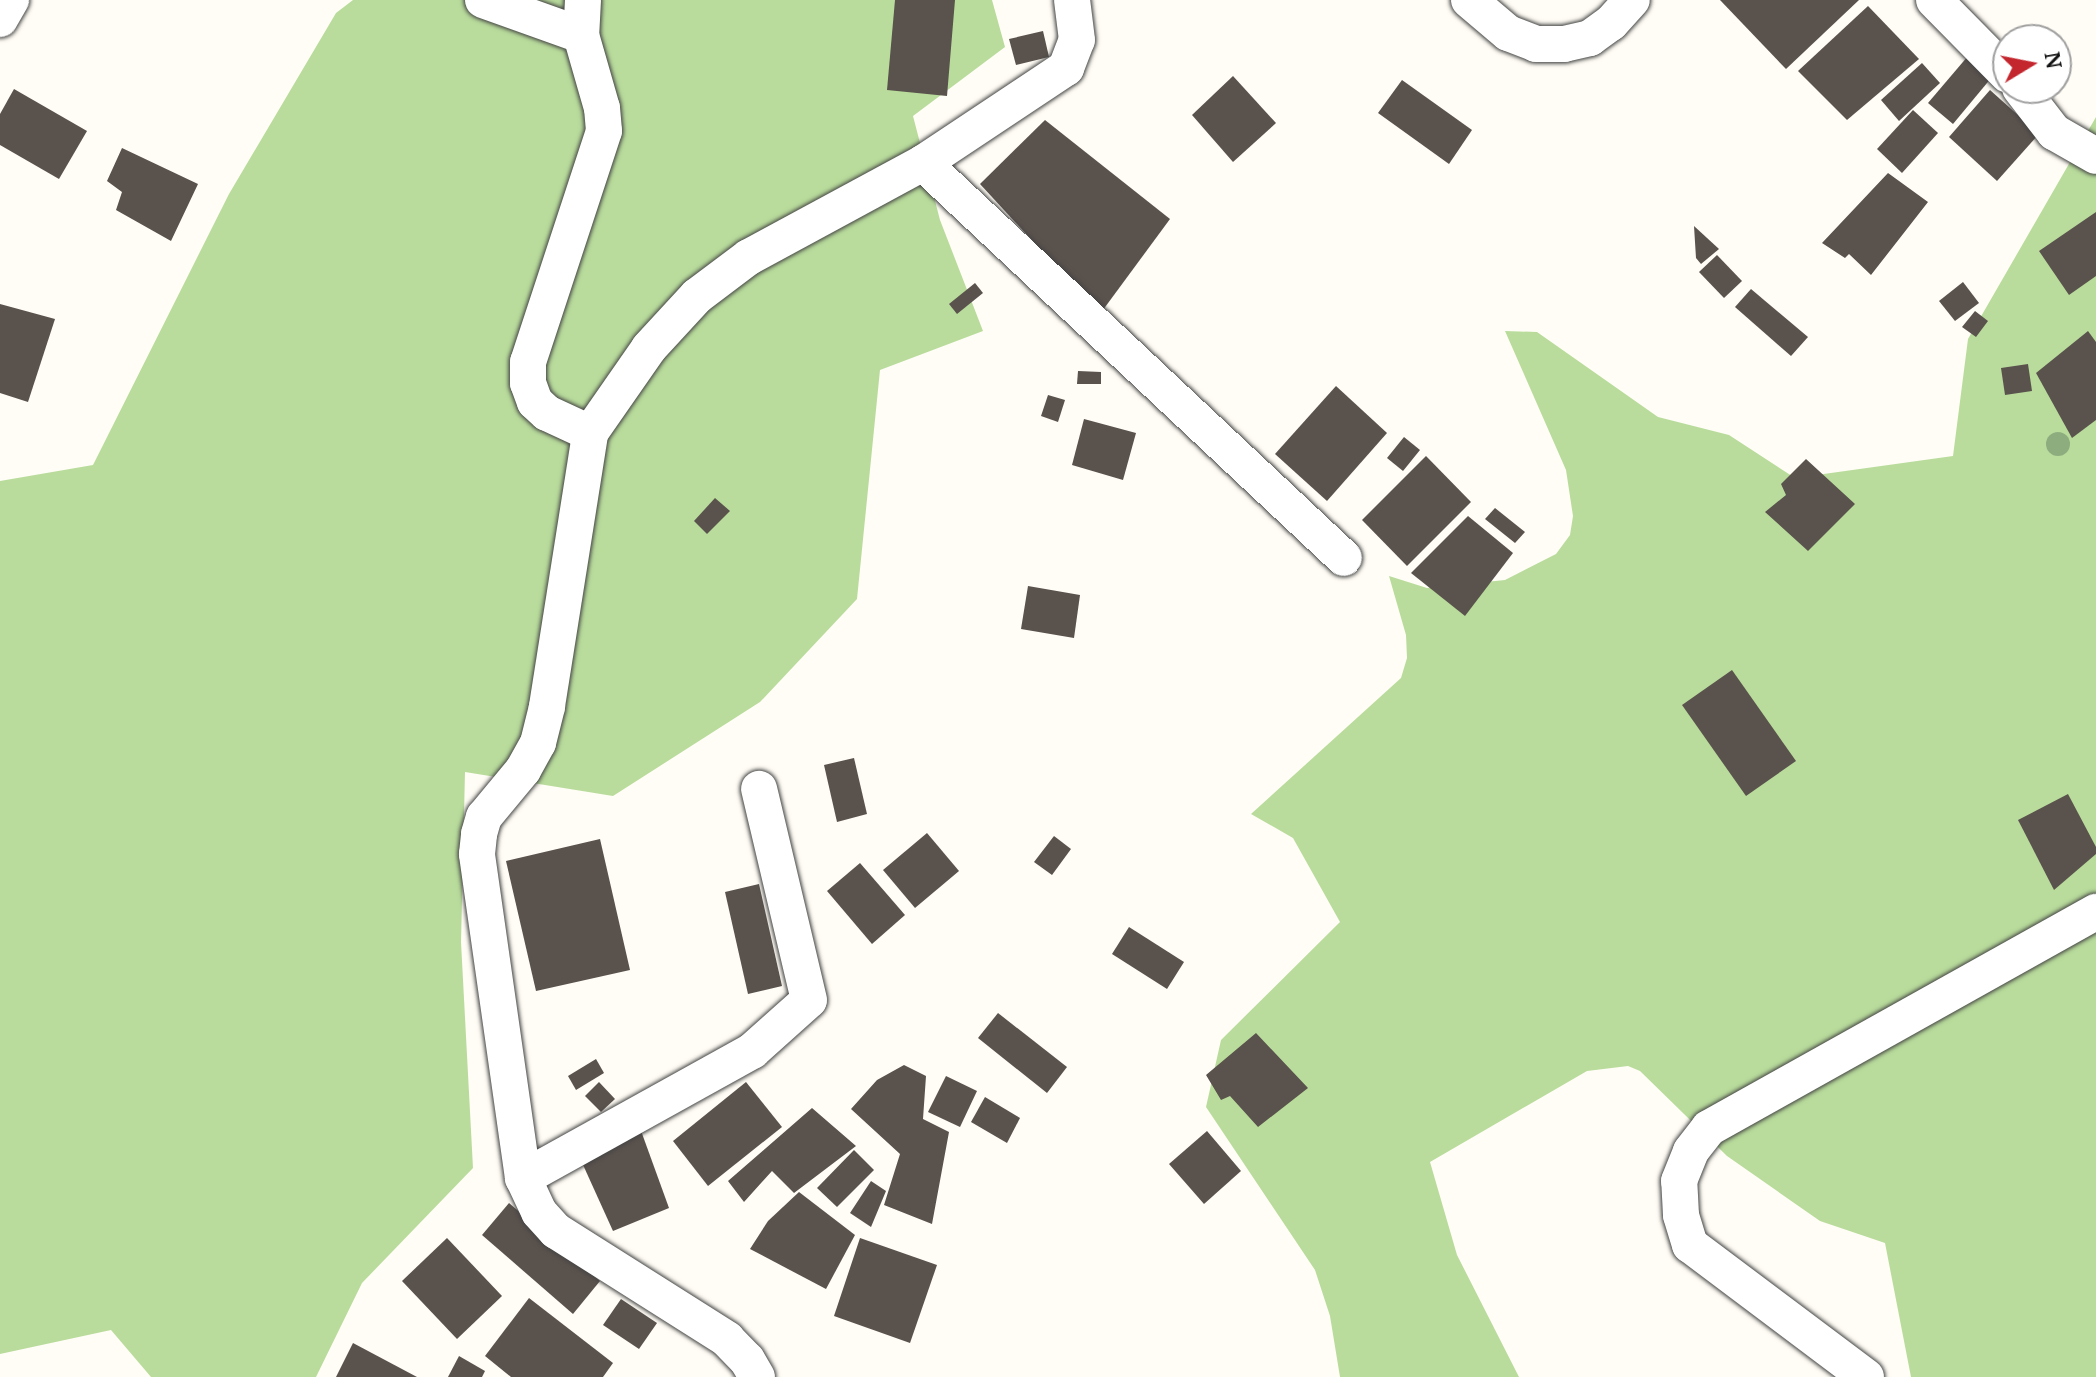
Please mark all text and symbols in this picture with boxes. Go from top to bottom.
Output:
north arrow [1992,24,2072,104]
text: N [2038,49,2070,71]

